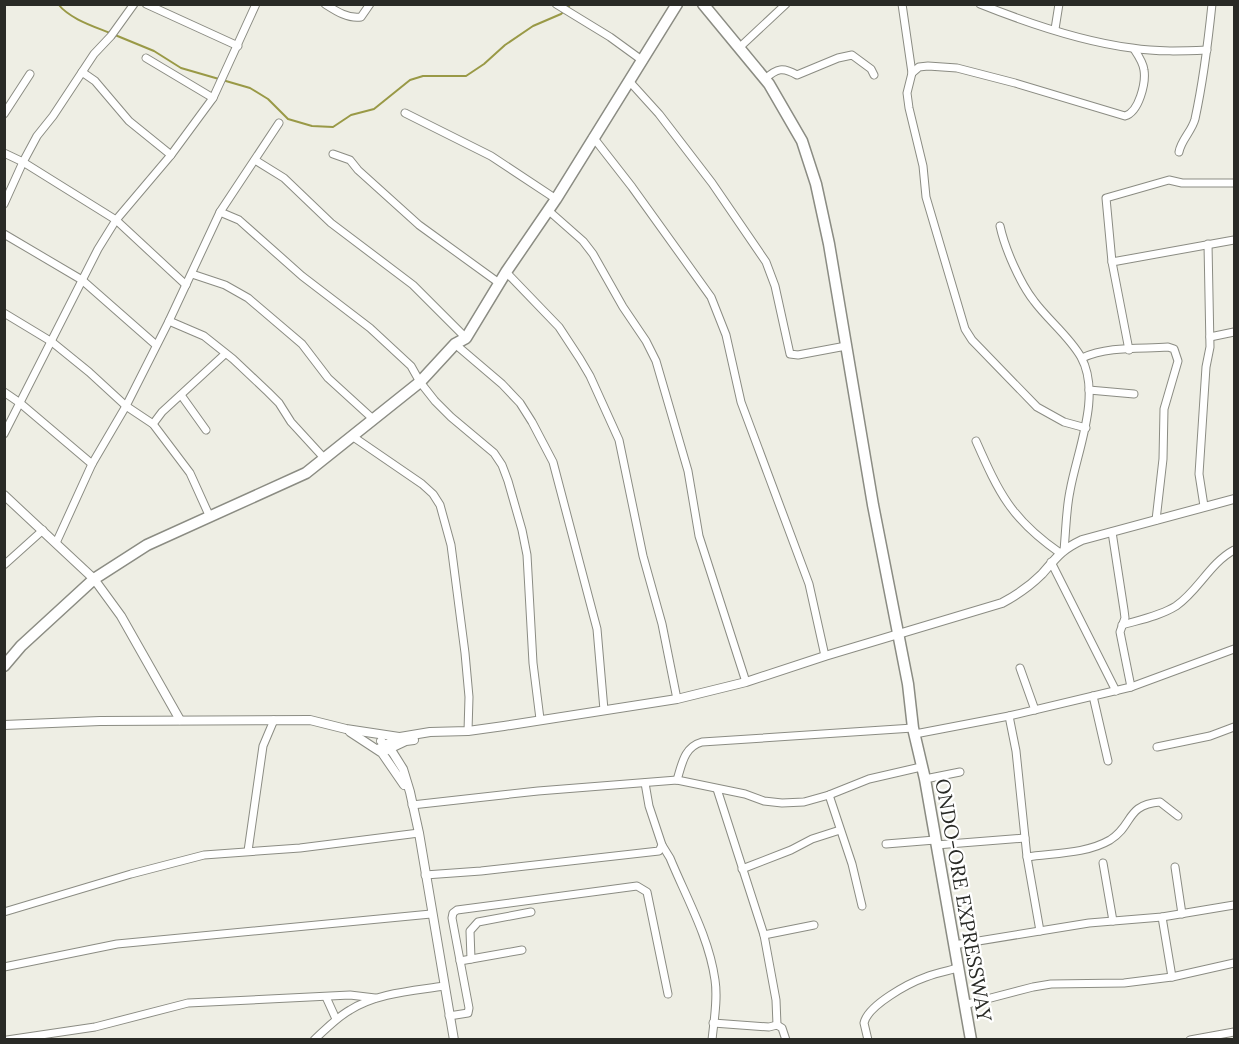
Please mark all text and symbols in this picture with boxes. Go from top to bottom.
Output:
street label: ONDO-ORE EXPRESSWAY [930,777,998,1024]

